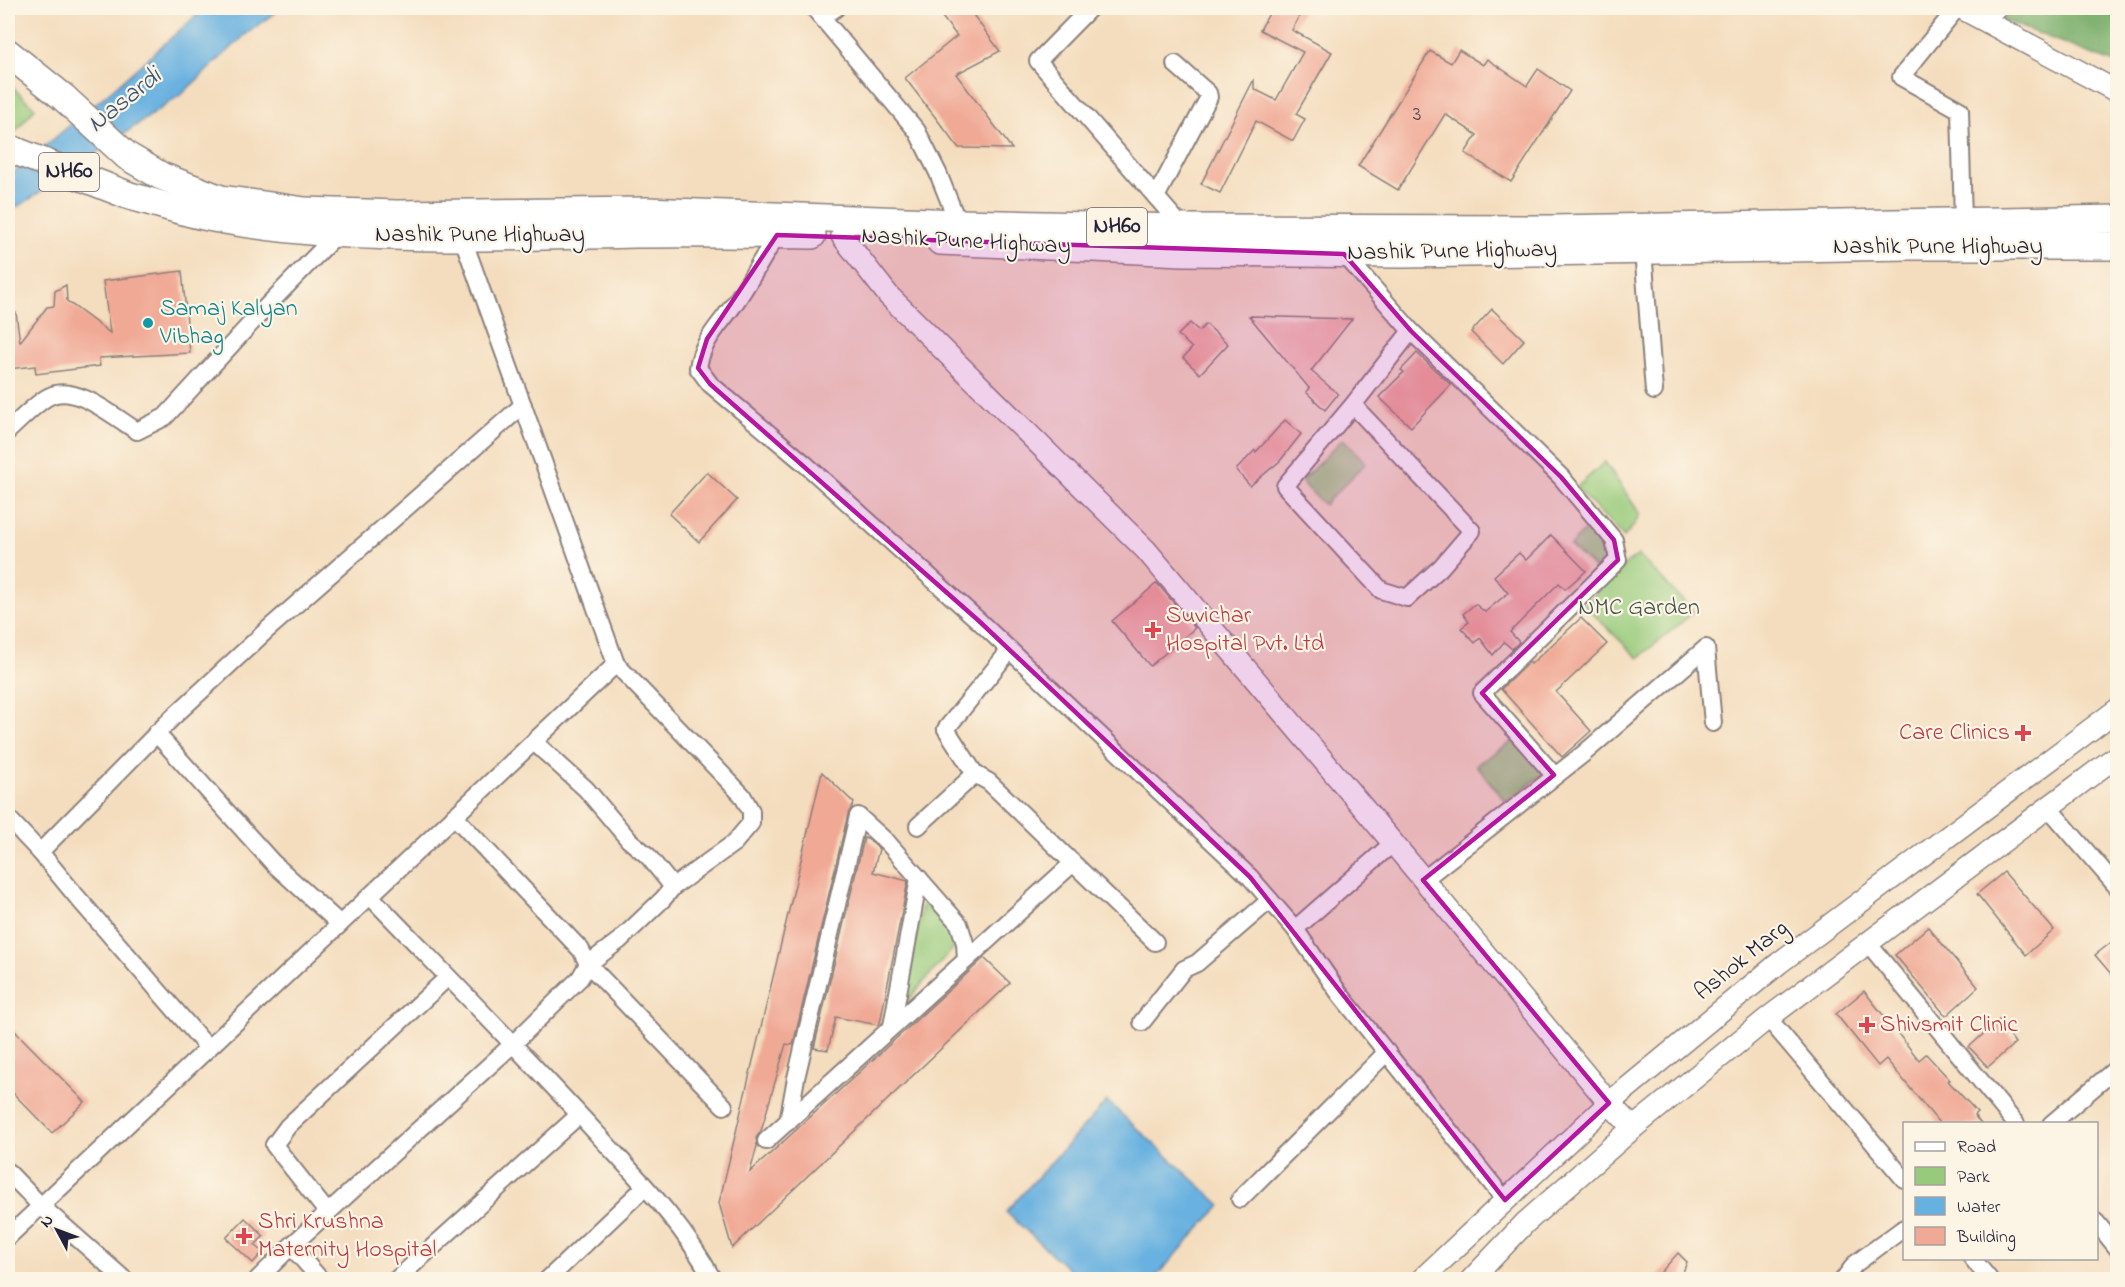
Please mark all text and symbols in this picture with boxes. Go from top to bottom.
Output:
water label: Nasardi [80,58,172,143]
house number: 3 [1413,100,1421,130]
road number: NH60 [39,153,99,191]
road number: NH60 [1087,208,1147,246]
street label: Nashik Pune Highway [375,218,585,254]
street label: Nashik Pune Highway [860,219,1072,266]
street label: Nashik Pune Highway [1833,230,2043,266]
street label: Nashik Pune Highway [1347,233,1557,272]
place label: Samaj Kalyan Vibhag [159,292,298,355]
marker: Samaj Kalyan Vibhag [141,316,155,330]
park label: NMC Garden [1578,591,1700,626]
place label: Suvichar Hospital Pvt. Ltd [1166,599,1325,662]
marker: Suvichar Hospital Pvt. Ltd [1144,621,1162,639]
place label: Care Clinics [1899,716,2010,751]
marker: Care Clinics [2014,724,2032,742]
street label: Ashok Marg [1687,912,1797,1010]
place label: Shivsmit Clinic [1880,1008,2018,1043]
marker: Shivsmit Clinic [1858,1016,1876,1034]
legend [1903,1122,2098,1260]
text: Road [1957,1135,1996,1161]
text: Park [1957,1165,1990,1191]
text: Water [1957,1195,2001,1221]
north arrow [27,1200,87,1260]
place label: Shri Krushna Maternity Hospital [258,1205,436,1269]
text: N [35,1209,60,1233]
text: Building [1956,1225,2016,1252]
marker: Shri Krushna Maternity Hospital [235,1227,253,1245]

